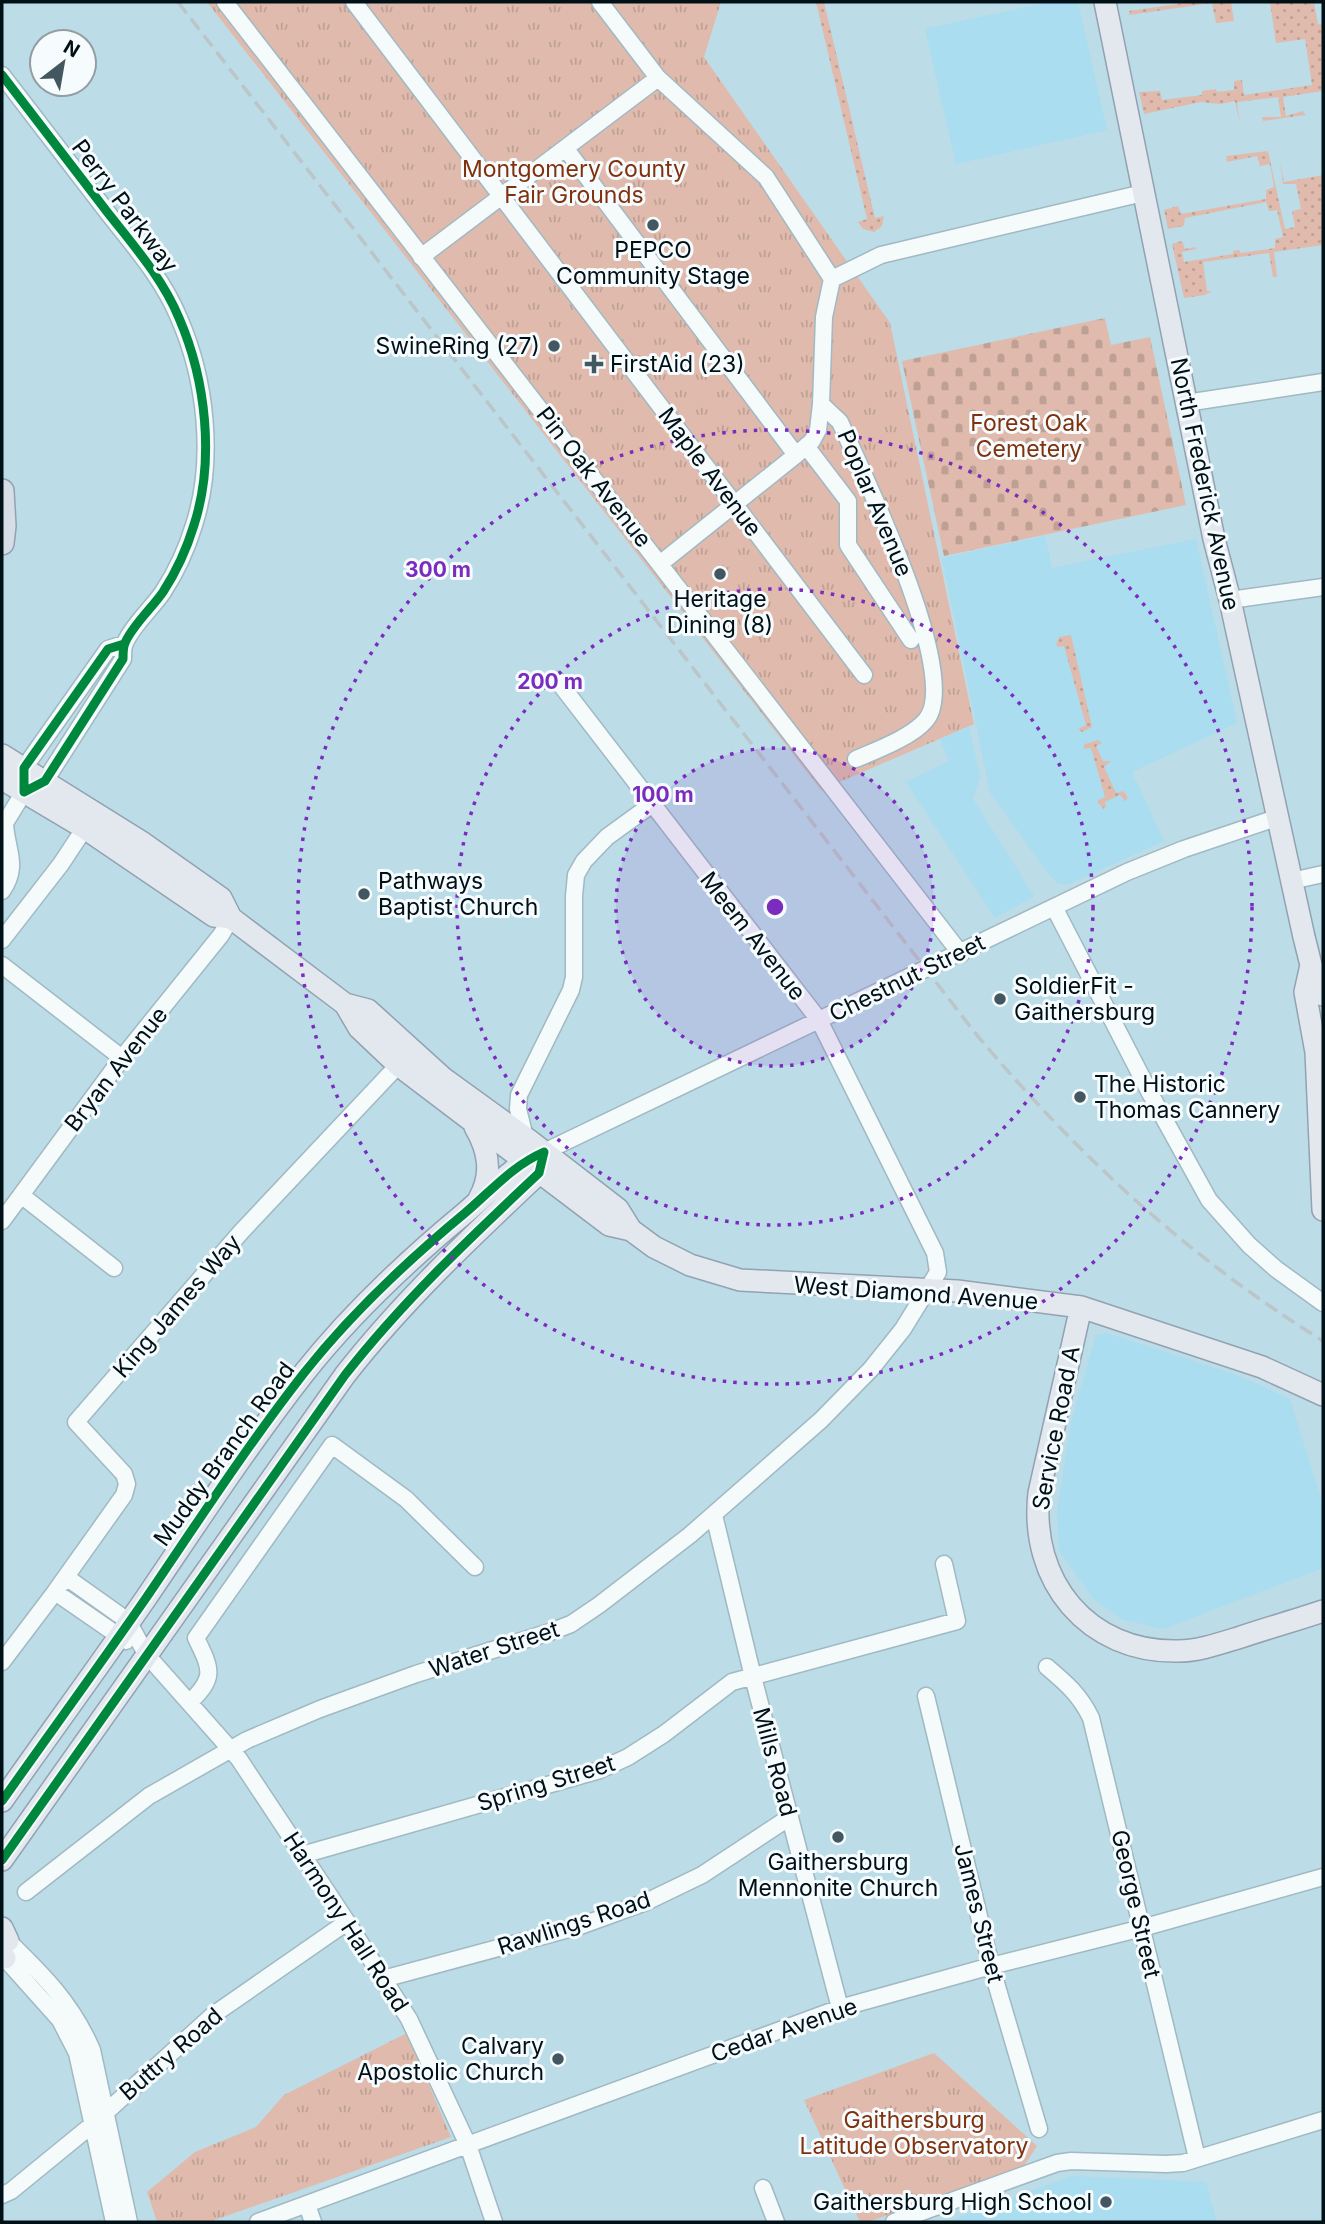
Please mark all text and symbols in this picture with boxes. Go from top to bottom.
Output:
north arrow [28,28,98,98]
text: N [59,35,84,62]
street label: Perry Parkway [66,134,184,278]
park label: Montgomery County Fair Grounds [462,155,686,209]
marker: PEPCO Community Stage [645,217,661,233]
place label: PEPCO Community Stage [556,236,750,290]
place label: SwineRing (27) [375,332,540,360]
marker: SwineRing (27) [546,338,562,354]
place label: FirstAid (23) [610,350,745,378]
marker: FirstAid (23) [584,354,604,374]
street label: North Frederick Avenue [1165,355,1245,613]
street label: Pin Oak Avenue [530,401,658,553]
street label: Maple Avenue [652,402,768,542]
park label: Forest Oak Cemetery [970,409,1088,463]
street label: Poplar Avenue [831,425,919,581]
text: 300 m [405,557,471,582]
marker: Heritage Dining (8) [712,566,728,582]
place label: Heritage Dining (8) [667,585,773,639]
text: 200 m [517,669,583,694]
text: 100 m [632,782,694,807]
street label: Meem Avenue [694,866,812,1006]
place label: Pathways Baptist Church [378,867,538,921]
marker: Pathways Baptist Church [356,886,372,902]
centre of rings [763,895,787,919]
street label: Chestnut Street [825,928,990,1028]
place label: SoldierFit - Gaithersburg [1014,972,1155,1026]
marker: SoldierFit - Gaithersburg [992,991,1008,1007]
street label: Bryan Avenue [59,1001,173,1137]
place label: The Historic Thomas Cannery [1094,1070,1280,1124]
marker: The Historic Thomas Cannery [1072,1089,1088,1105]
street label: King James Way [107,1229,247,1383]
street label: West Diamond Avenue [793,1270,1039,1316]
street label: Service Road A [1026,1343,1086,1512]
street label: Muddy Branch Road [148,1356,300,1552]
street label: Water Street [425,1615,563,1683]
street label: Mills Road [747,1704,803,1820]
street label: Spring Street [474,1749,619,1817]
street label: Harmony Hall Road [277,1827,415,2017]
street label: George Street [1105,1827,1167,1981]
marker: Gaithersburg Mennonite Church [830,1829,846,1845]
street label: James Street [948,1840,1010,1986]
place label: Gaithersburg Mennonite Church [738,1848,938,1902]
street label: Rawlings Road [494,1885,654,1961]
street label: Cedar Avenue [707,1992,861,2068]
street label: Buttry Road [114,2002,228,2106]
place label: Calvary Apostolic Church [357,2032,544,2086]
marker: Calvary Apostolic Church [550,2051,566,2067]
park label: Gaithersburg Latitude Observatory [799,2106,1029,2160]
place label: Gaithersburg High School [813,2188,1092,2216]
marker: Gaithersburg High School [1098,2194,1114,2210]

